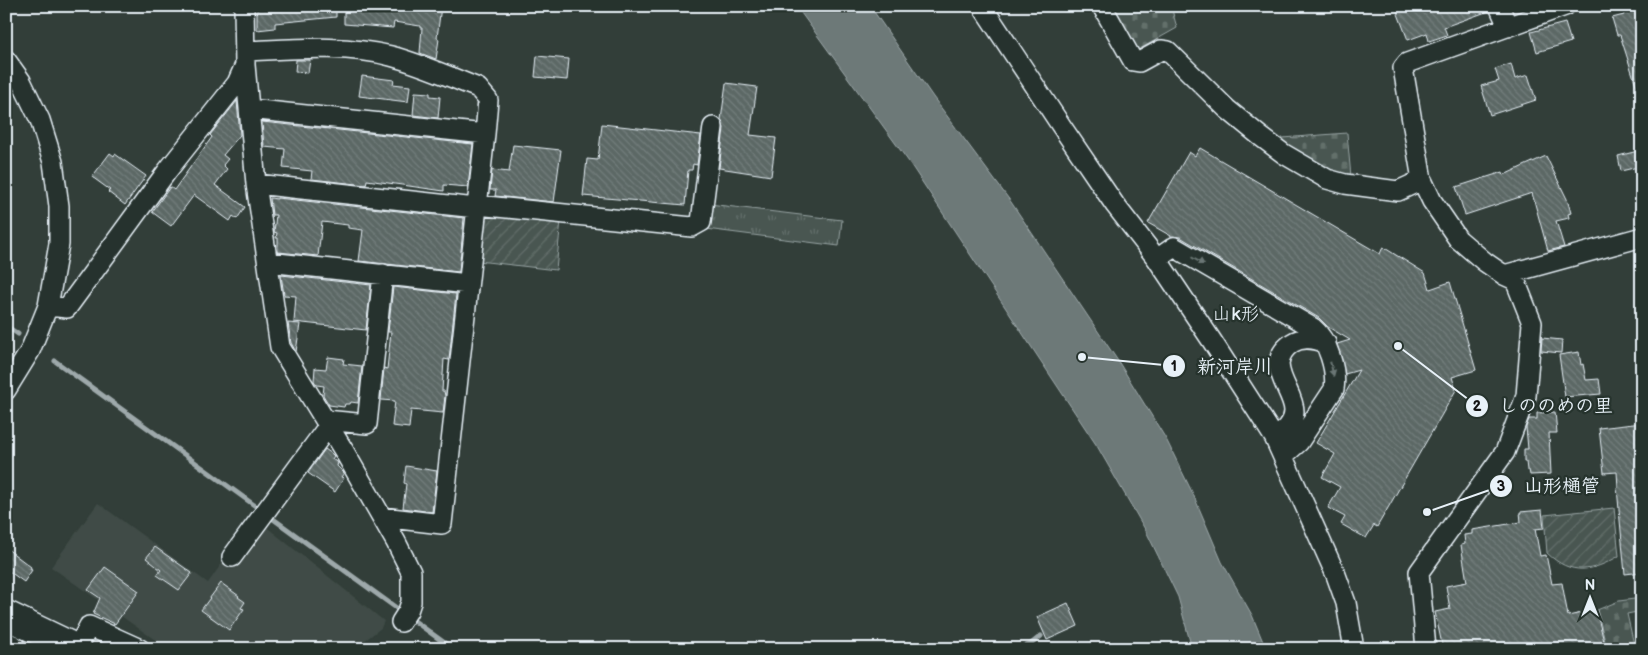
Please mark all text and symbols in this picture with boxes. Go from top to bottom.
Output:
one-way arrow [1191,257,1204,266]
district label: 山k形 [1212,303,1260,326]
callout: 新河岸川 [1162,349,1283,383]
text: 新河岸川 [1197,356,1273,379]
text: 1 [1171,357,1177,376]
one-way arrow [1328,362,1336,377]
callout: しののめの里 [1464,389,1623,423]
text: しののめの里 [1499,395,1613,418]
text: 2 [1473,397,1482,416]
callout: 山形樋管 [1489,469,1610,503]
text: 山形樋管 [1524,475,1600,498]
text: 3 [1497,477,1506,496]
north arrow [1566,572,1616,622]
text: N [1585,577,1595,594]

